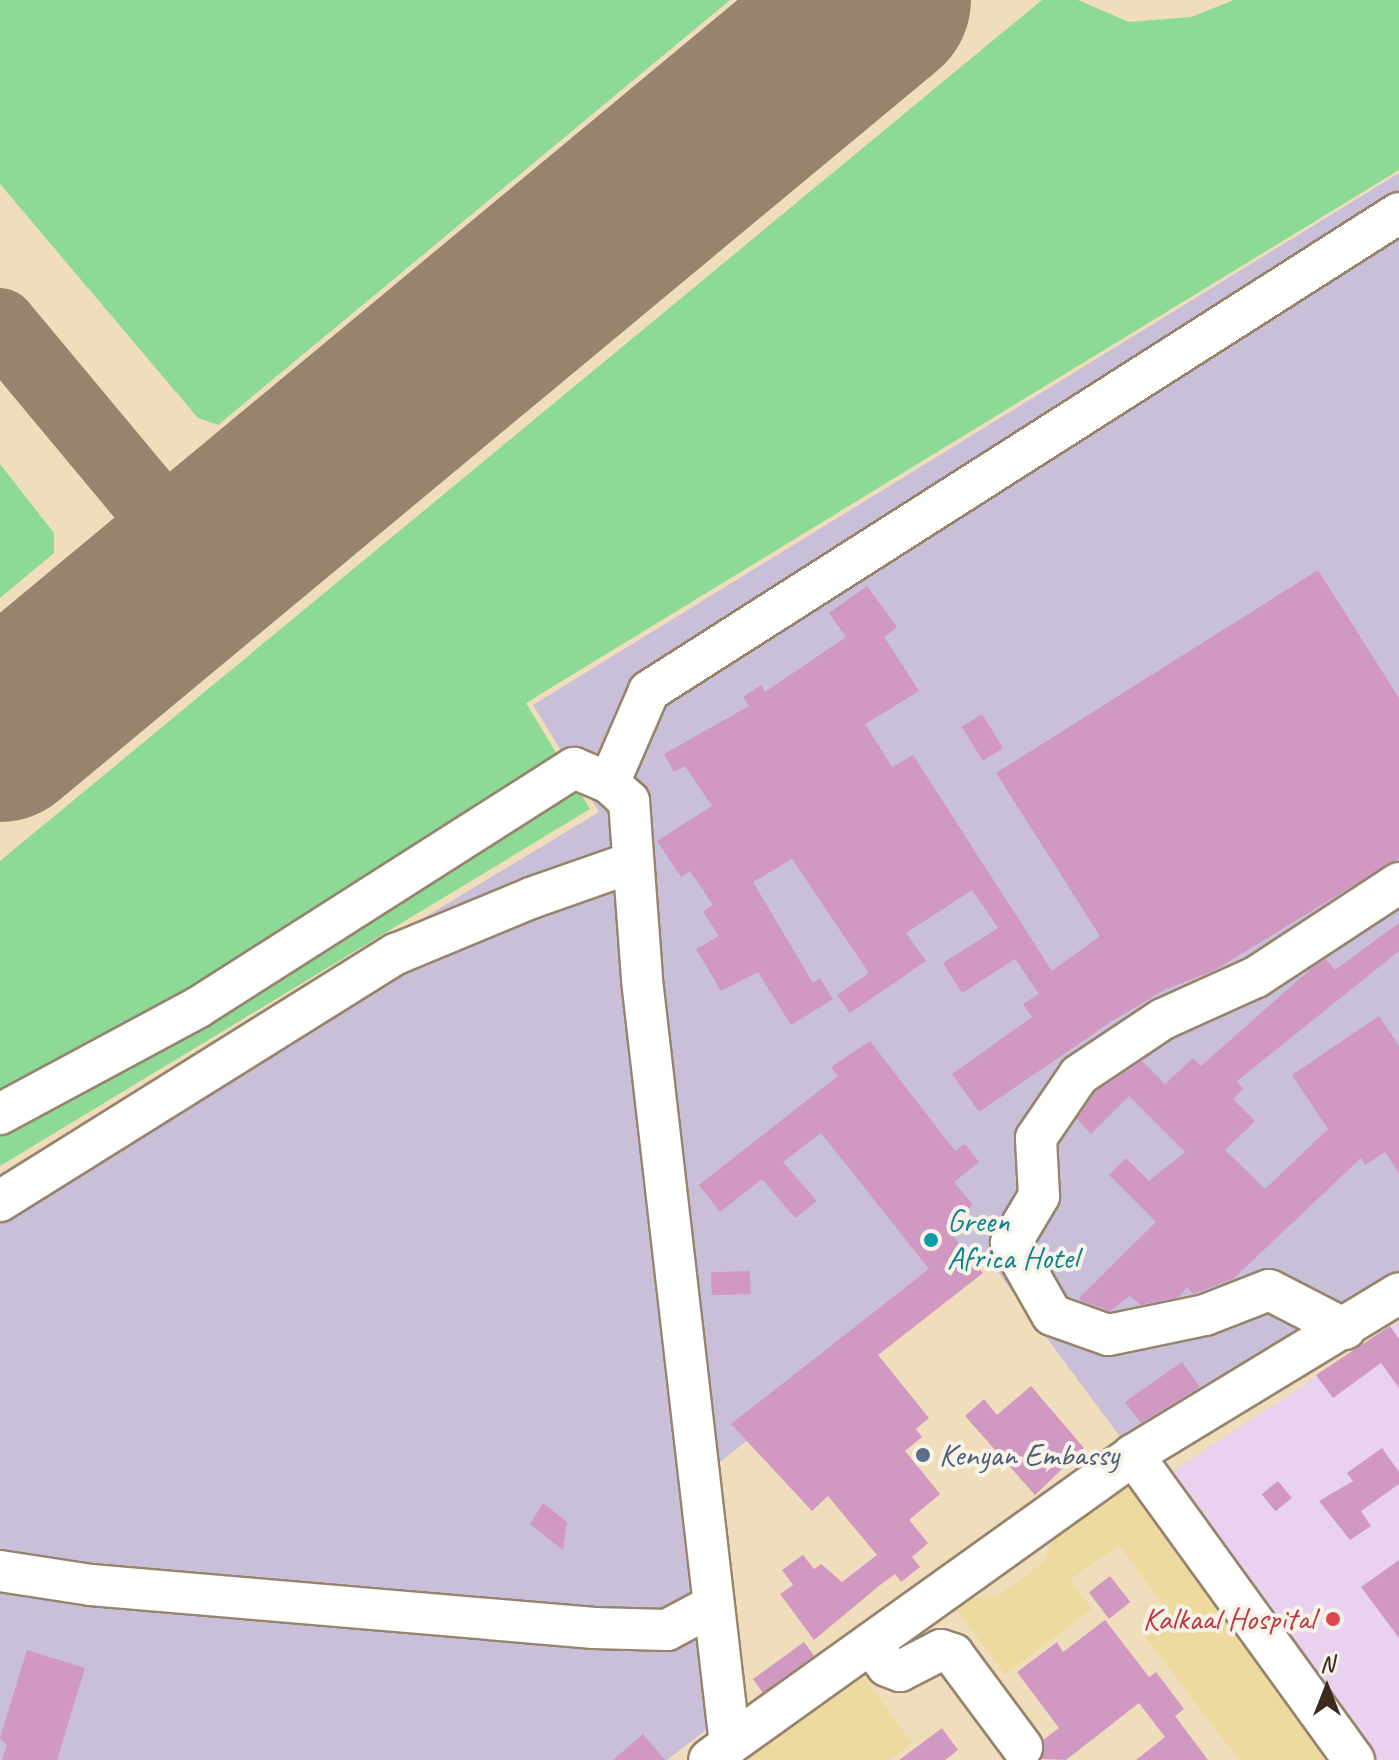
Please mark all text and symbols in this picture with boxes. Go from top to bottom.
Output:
place label: Green Africa Hotel [947,1203,1078,1278]
marker: Green Africa Hotel [922,1231,940,1249]
place label: Kenyan Embassy [939,1436,1120,1474]
marker: Kenyan Embassy [914,1446,932,1464]
place label: Kalkaal Hospital [1143,1600,1315,1638]
marker: Kalkaal Hospital [1322,1608,1344,1630]
north arrow [1287,1648,1367,1728]
text: N [1320,1650,1334,1678]

